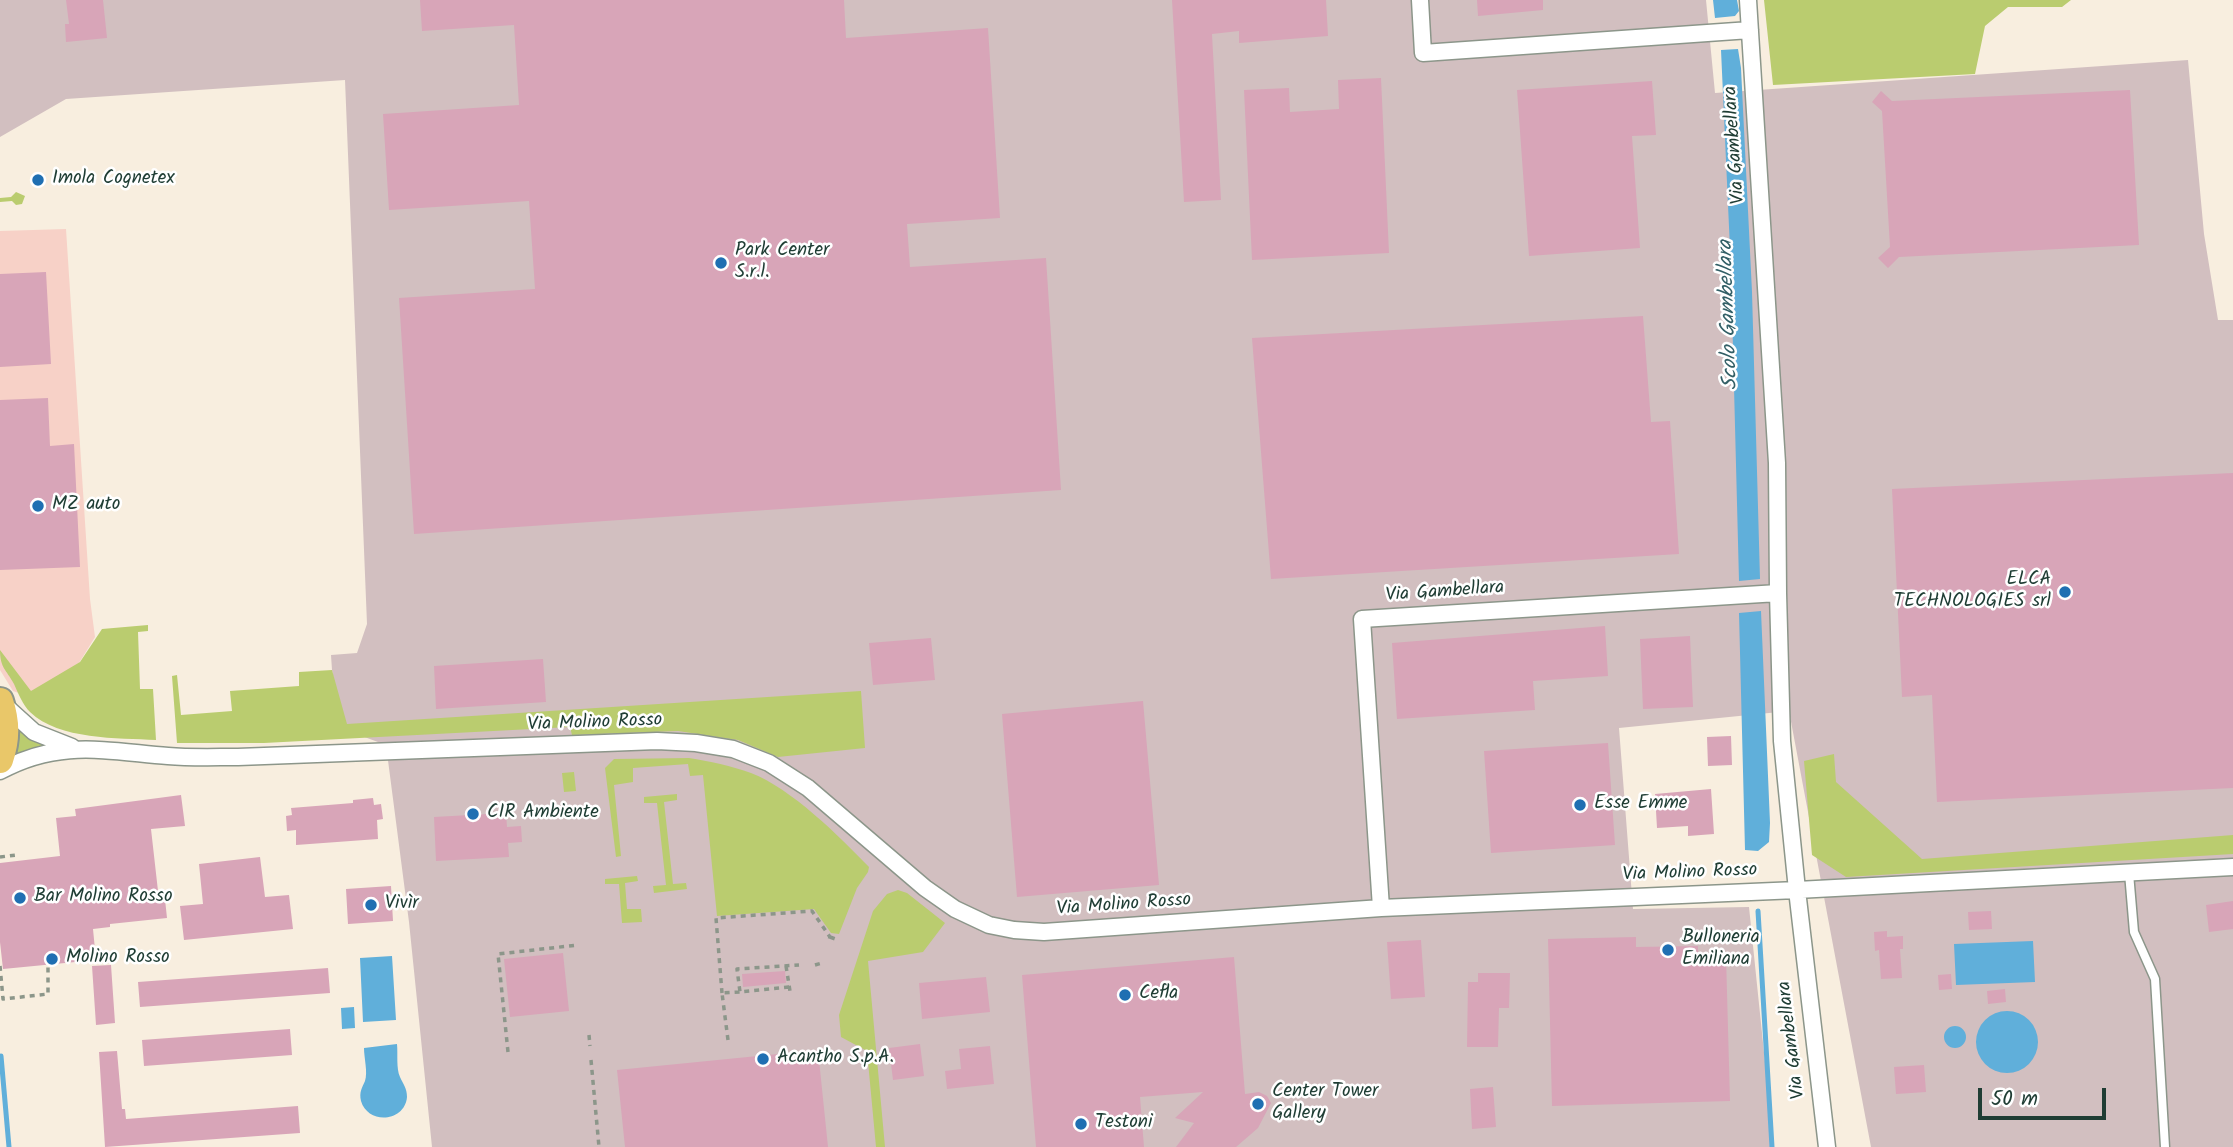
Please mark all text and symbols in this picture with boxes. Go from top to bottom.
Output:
street label: Via Gambellara [1720,85,1752,205]
place label: Imola Cognetex [52,169,175,191]
marker: Imola Cognetex [30,172,46,188]
water label: Scolo Gambellara [1715,240,1745,390]
place label: Park Center S.r.l. [735,241,829,285]
marker: Park Center S.r.l. [713,255,729,271]
place label: MZ auto [52,495,120,517]
marker: MZ auto [30,498,46,514]
place label: ELCA TECHNOLOGIES srl [1894,570,2051,614]
street label: Via Gambellara [1385,577,1505,609]
marker: ELCA TECHNOLOGIES srl [2057,584,2073,600]
street label: Via Molino Rosso [527,710,663,738]
place label: Esse Emme [1594,794,1687,816]
marker: Esse Emme [1572,797,1588,813]
place label: CIR Ambiente [487,803,599,825]
marker: CIR Ambiente [465,806,481,822]
street label: Via Molino Rosso [1622,860,1758,888]
place label: Bar Molino Rosso [34,887,173,909]
marker: Bar Molino Rosso [12,890,28,906]
street label: Via Molino Rosso [1056,890,1192,922]
place label: Vivìr [385,894,418,916]
marker: Vivìr [363,897,379,913]
place label: Bulloneria Emiliana [1682,928,1760,972]
marker: Bulloneria Emiliana [1660,942,1676,958]
place label: Molino Rosso [66,948,170,970]
marker: Molino Rosso [44,951,60,967]
street label: Via Gambellara [1774,980,1812,1100]
place label: Cefla [1139,984,1178,1006]
marker: Cefla [1117,987,1133,1003]
place label: Acantho S.p.A. [777,1048,894,1070]
marker: Acantho S.p.A. [755,1051,771,1067]
scale bar [1981,1074,2109,1118]
place label: Center Tower Gallery [1272,1082,1378,1126]
text: 50 m [1991,1083,2038,1116]
marker: Center Tower Gallery [1250,1096,1266,1112]
place label: Testoni [1095,1113,1152,1135]
marker: Testoni [1073,1116,1089,1132]

